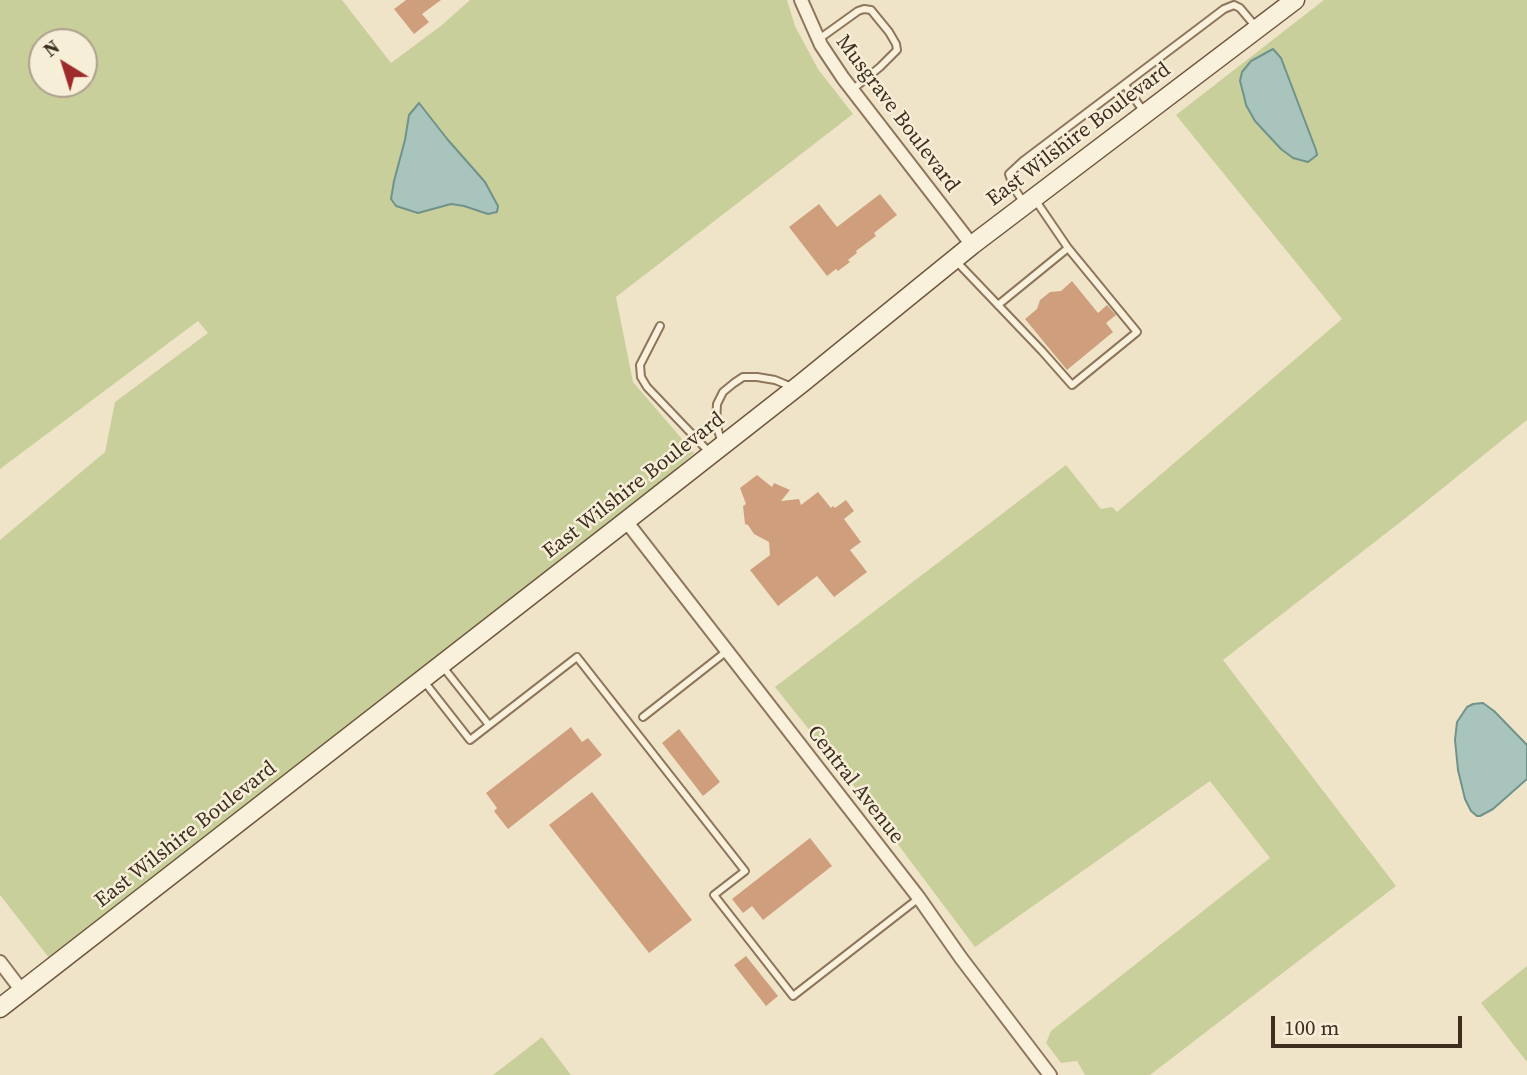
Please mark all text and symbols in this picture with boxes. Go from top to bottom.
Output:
north arrow [28,28,98,98]
street label: Musgrave Boulevard [830,30,964,198]
text: N [38,34,65,63]
street label: East Wilshire Boulevard [982,58,1176,212]
street label: East Wilshire Boulevard [538,407,730,565]
street label: Central Avenue [801,721,909,849]
street label: East Wilshire Boulevard [90,756,282,914]
scale bar [1275,1002,1466,1046]
text: 100 m [1284,1013,1339,1042]

